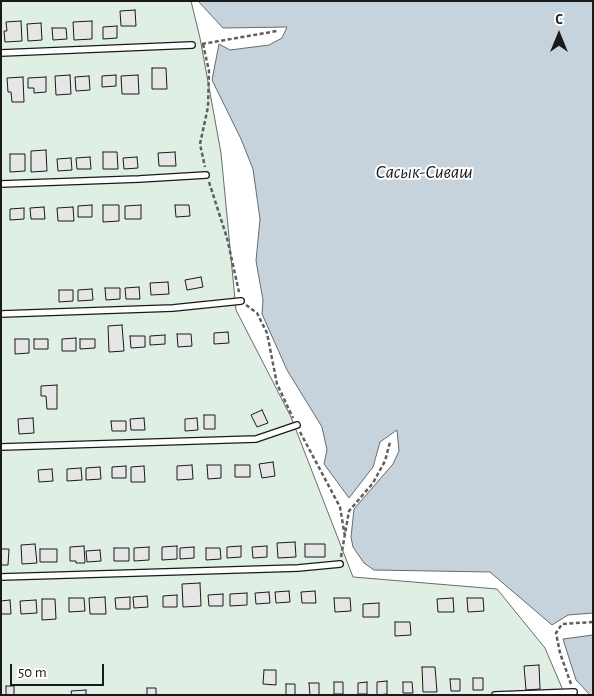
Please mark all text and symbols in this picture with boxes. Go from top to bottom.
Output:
north arrow [534,10,584,60]
text: С [555,13,563,27]
water label: Сасык-Сиваш [375,161,473,183]
scale bar [12,654,106,686]
text: 50 m [18,665,47,680]

